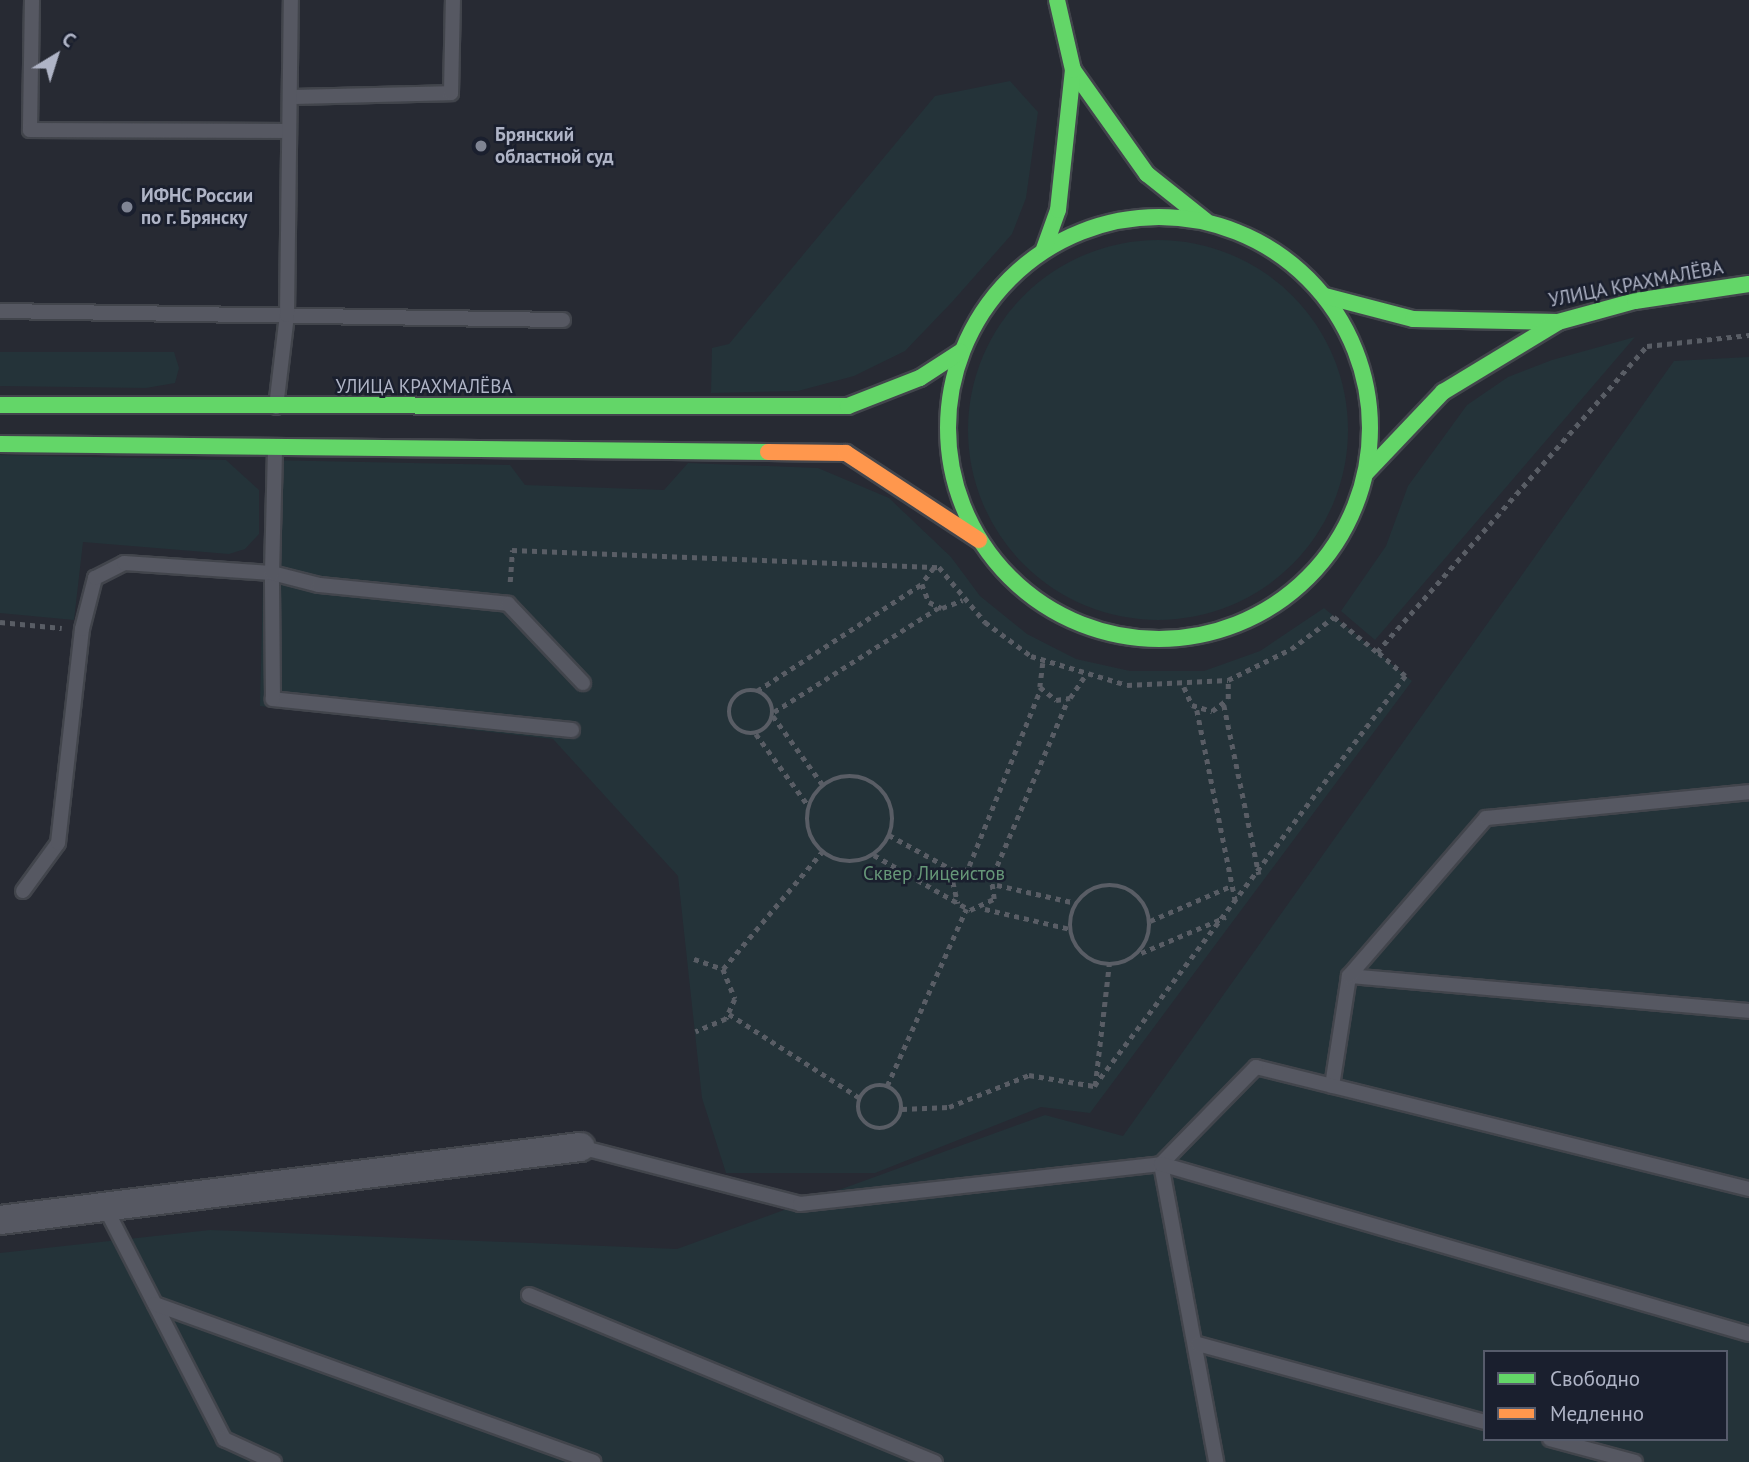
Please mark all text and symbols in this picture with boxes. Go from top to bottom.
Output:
north arrow [21,21,91,91]
text: С [57,27,81,52]
place label: Брянский областной суд [495,124,613,168]
marker: Брянский областной суд [473,138,489,154]
place label: ИФНС России по г. Брянску [141,185,254,229]
marker: ИФНС России по г. Брянску [119,199,135,215]
street label: УЛИЦА КРАХМАЛЁВА [1547,256,1725,312]
street label: УЛИЦА КРАХМАЛЁВА [335,376,513,398]
park label: Сквер Лицеистов [863,863,1005,885]
legend [1483,1350,1728,1441]
text: Свободно [1550,1365,1640,1392]
text: Медленно [1550,1400,1644,1427]

